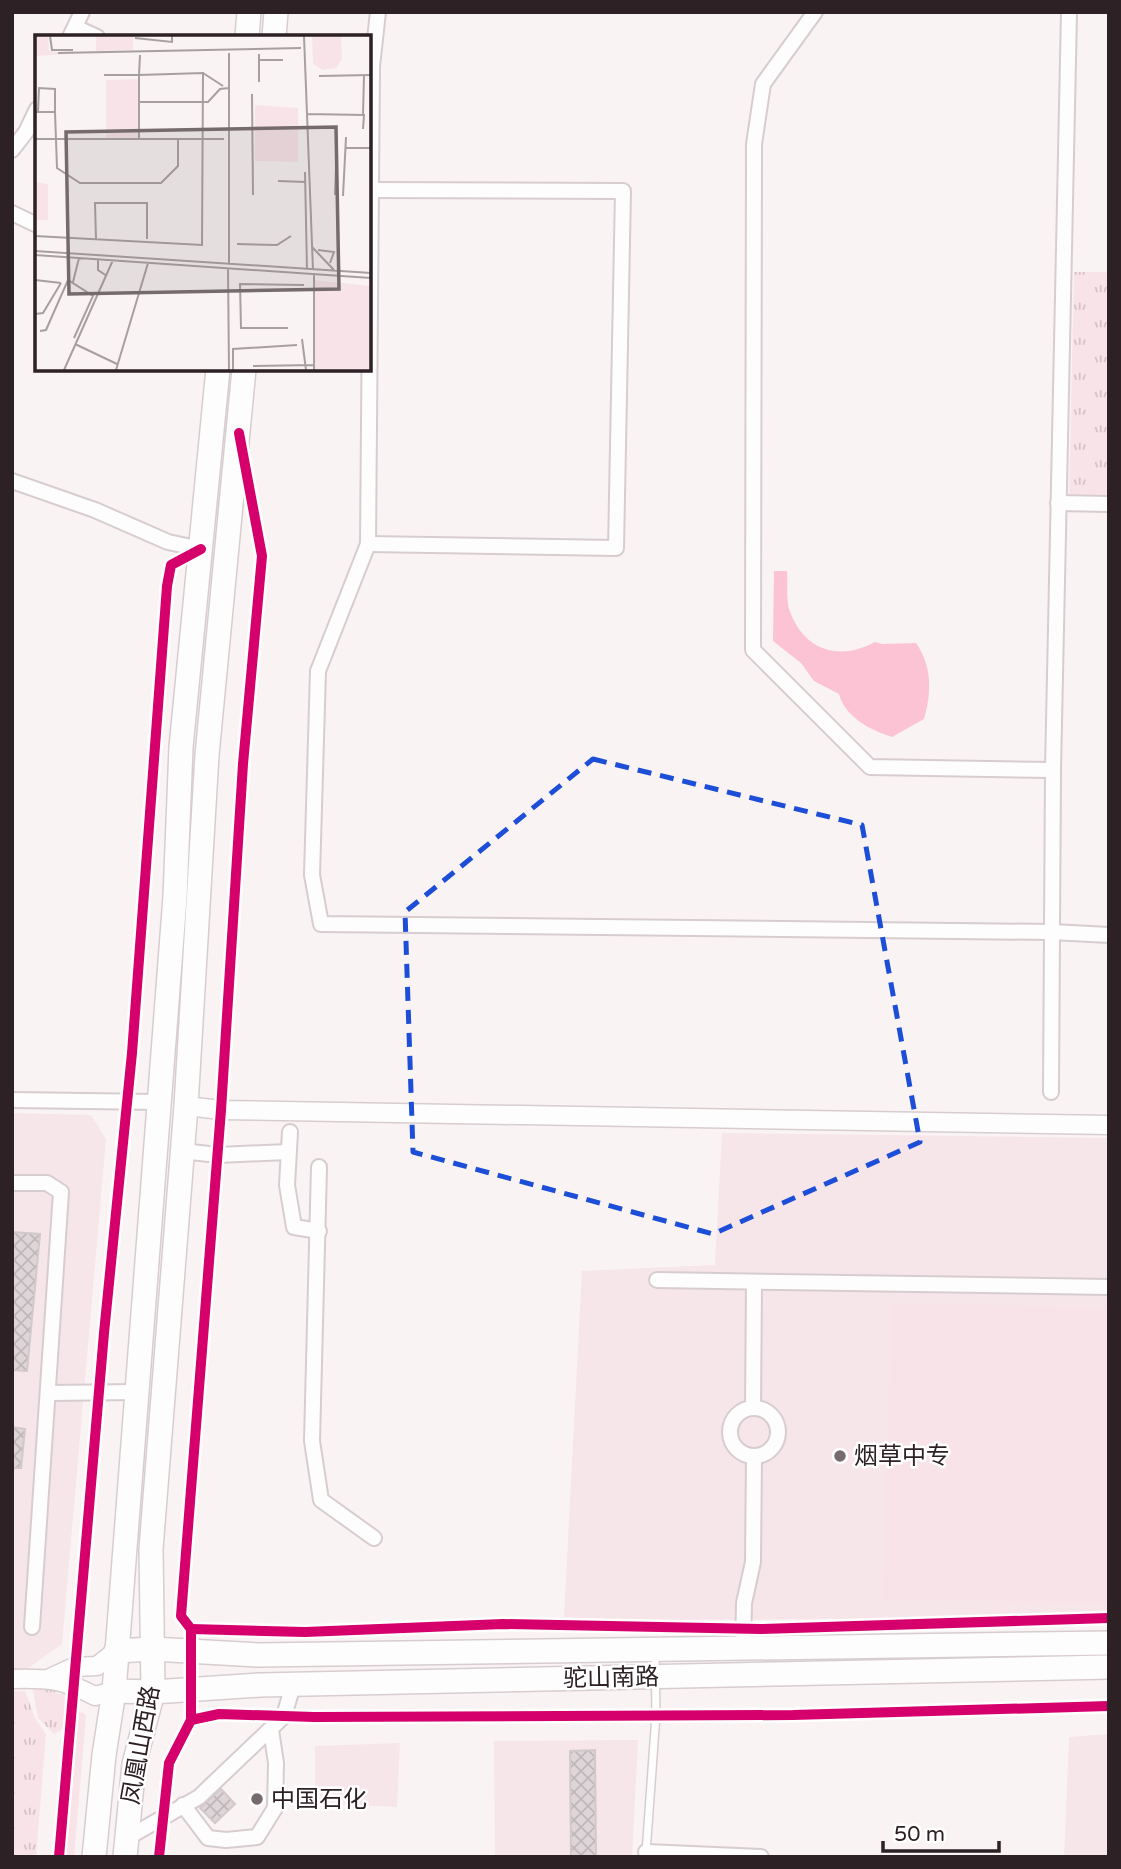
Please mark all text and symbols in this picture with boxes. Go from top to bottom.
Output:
inset map [35,35,371,371]
place label: 烟草中专 [854,1442,950,1471]
marker: 烟草中专 [832,1448,848,1464]
street label: 驼山南路 [563,1663,659,1693]
street label: 凤凰山西路 [116,1683,166,1807]
place label: 中国石化 [271,1785,367,1814]
marker: 中国石化 [249,1791,265,1807]
scale bar [883,1810,998,1854]
text: 50 m [894,1822,945,1847]

